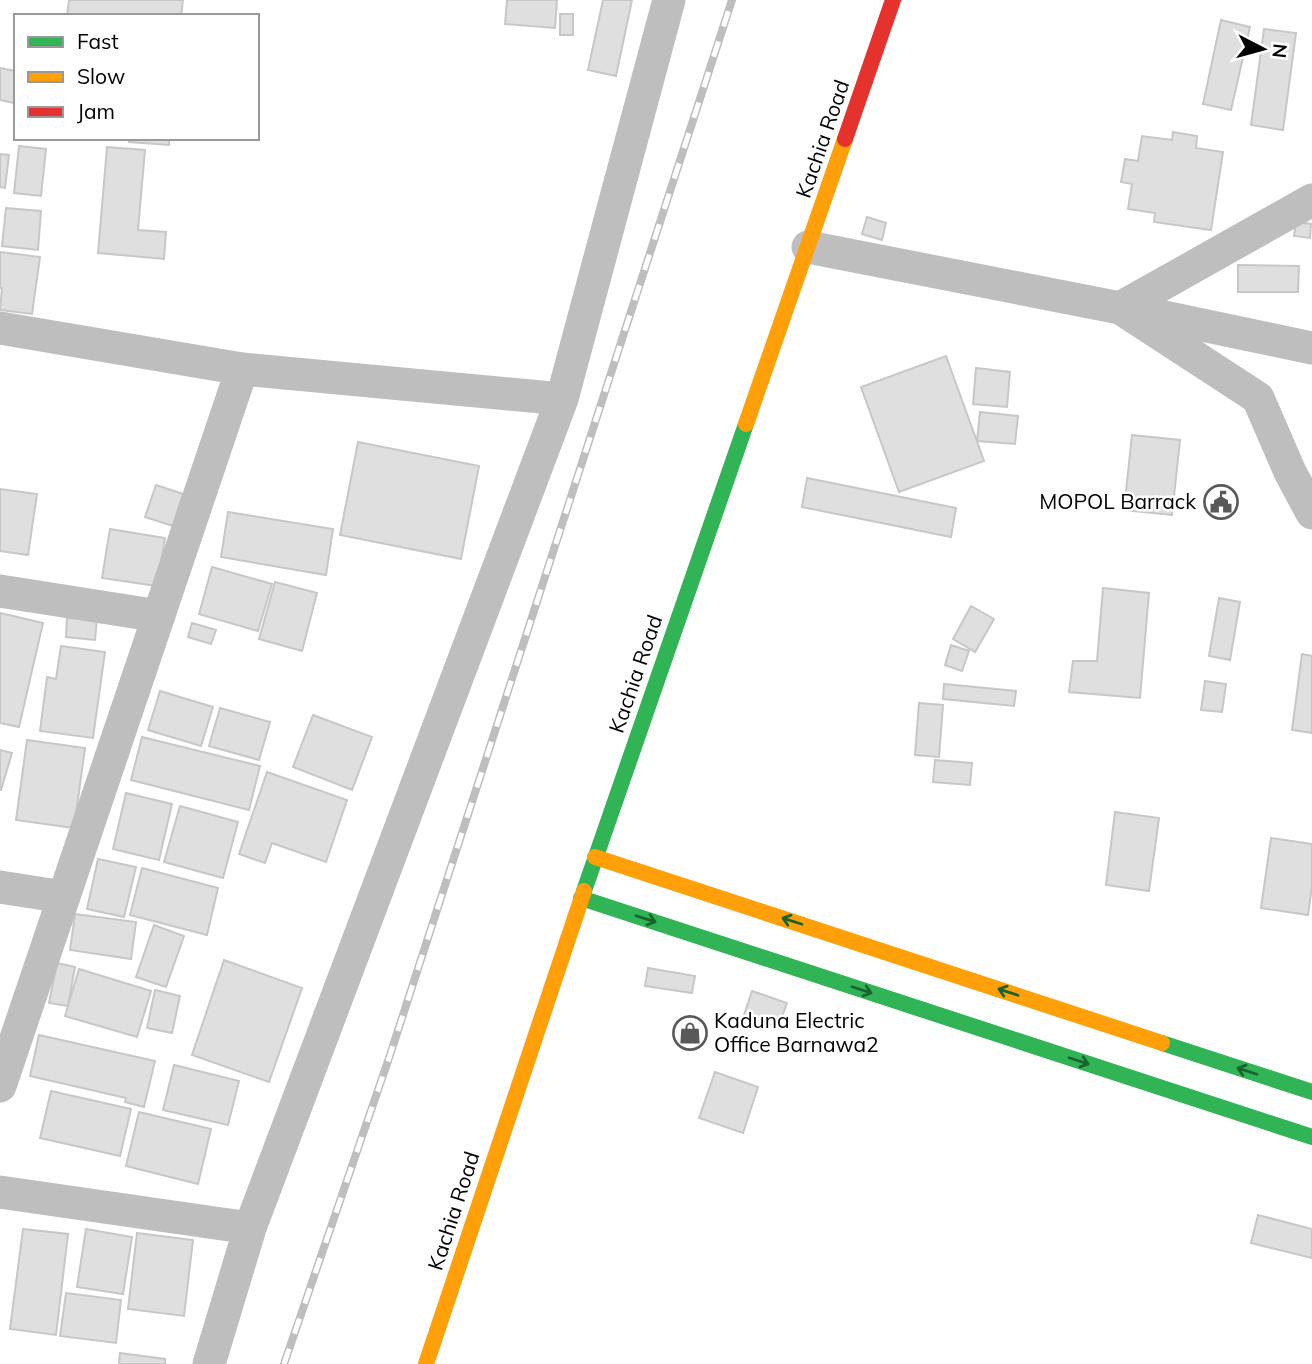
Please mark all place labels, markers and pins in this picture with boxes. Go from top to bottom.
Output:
public building icon: MOPOL Barrack [1202,483,1240,521]
place label: MOPOL Barrack [1039,488,1196,514]
place label: Kaduna Electric Office Barnawa2 [714,1007,879,1057]
shop icon: Kaduna Electric Office Barnawa2 [671,1014,709,1052]

